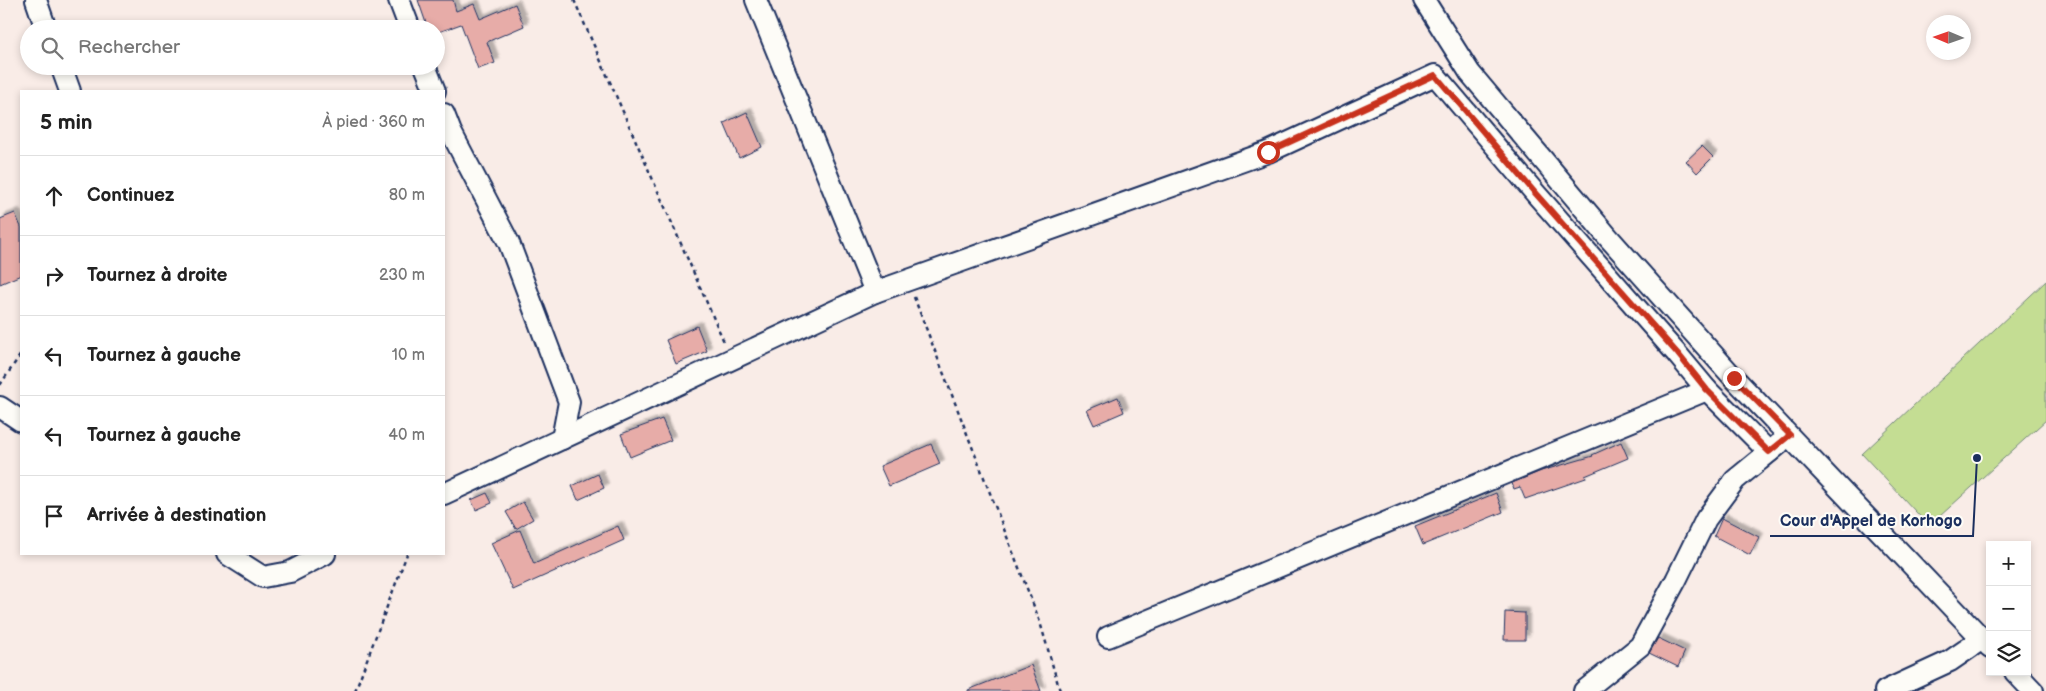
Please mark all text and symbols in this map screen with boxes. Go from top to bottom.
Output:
north arrow [1926,15,1971,60]
search box [20,20,445,75]
icon: search [38,34,66,62]
text: Rechercher [78,36,180,59]
text: 5 min [40,110,93,135]
text: À pied · 360 m [322,113,425,132]
route start [1257,141,1280,164]
icon: ahead [40,182,68,210]
text: Continuez [87,184,174,207]
text: 80 m [389,186,425,205]
icon: right [40,262,68,290]
text: Tournez à droite [87,264,228,287]
text: 230 m [379,266,425,285]
icon: left [40,342,68,370]
text: Tournez à gauche [87,344,241,367]
text: 10 m [392,346,425,365]
route end [1723,367,1746,390]
icon: left [40,422,68,450]
text: Tournez à gauche [87,424,241,447]
text: 40 m [388,426,425,445]
icon: arrive [40,502,68,530]
text: Arrivée à destination [87,504,266,527]
callout: Cour d'Appel de Korhogo [1770,505,1973,536]
text: Cour d'Appel de Korhogo [1780,512,1962,531]
map controls [1986,541,2031,676]
button: + [1986,541,2031,586]
button: − [1986,586,2031,631]
button: layers [1986,631,2031,676]

